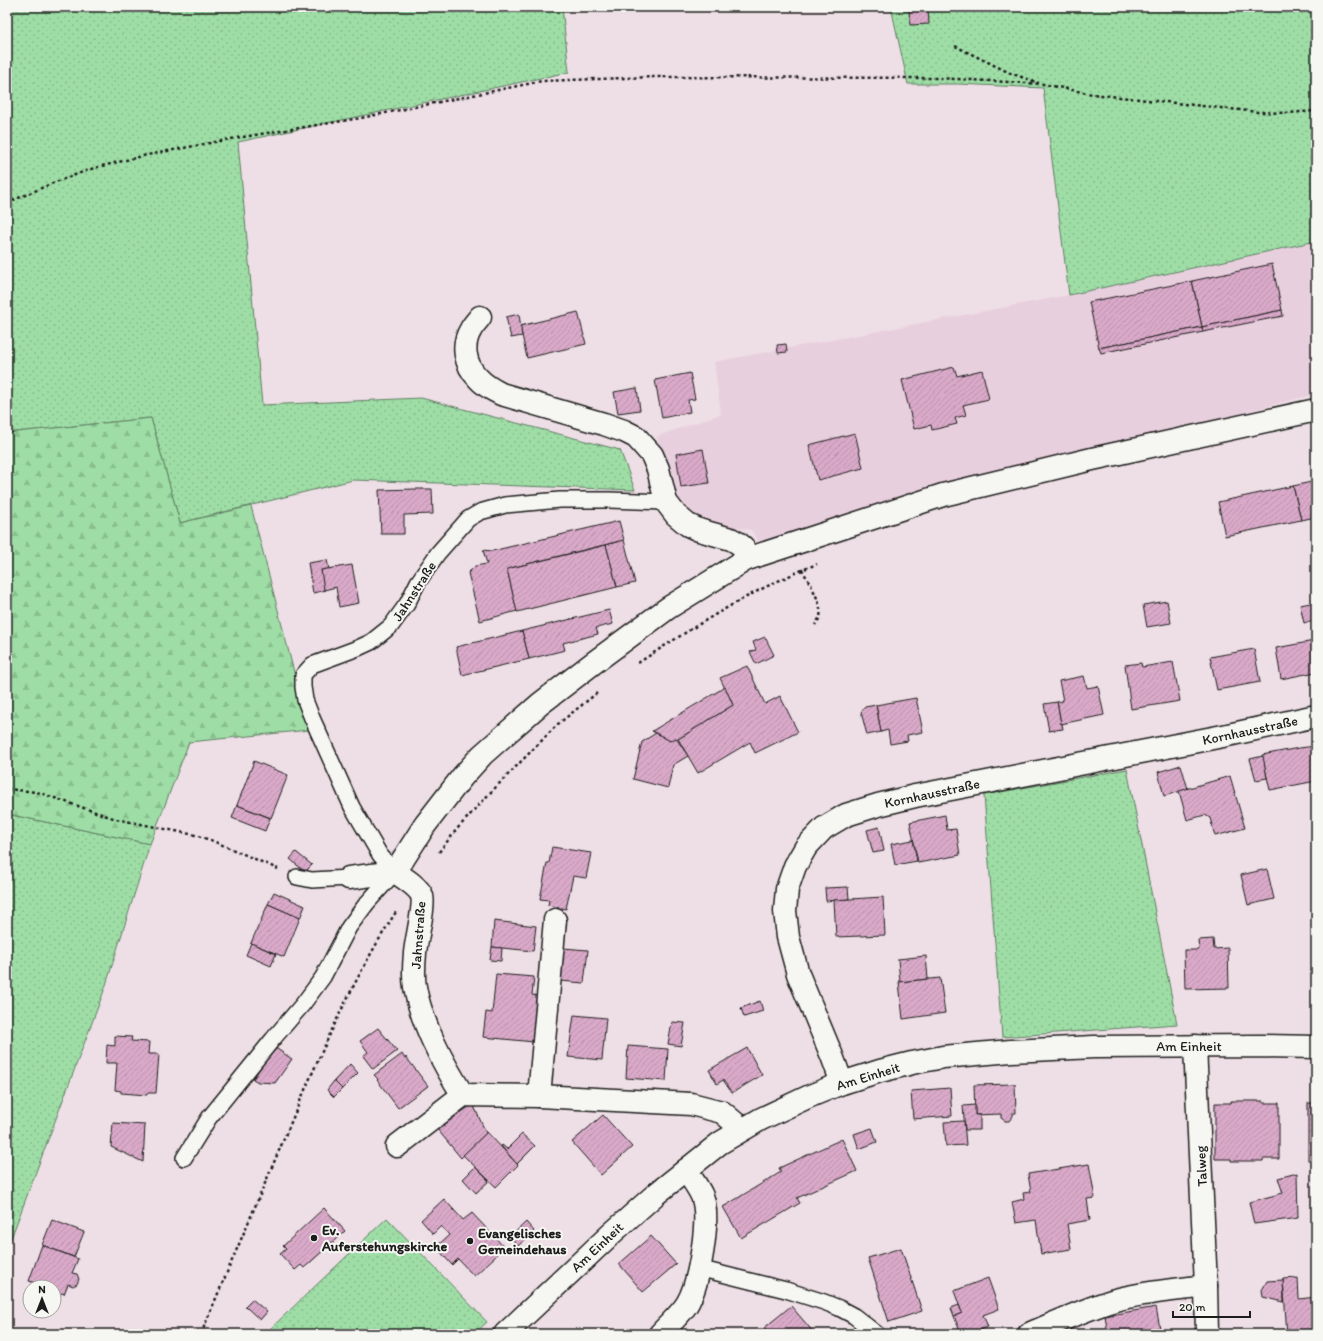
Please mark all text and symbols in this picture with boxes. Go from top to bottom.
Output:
street label: Jahnstraße [389,558,440,624]
street label: Kornhausstraße [1201,712,1300,749]
street label: Kornhausstraße [883,775,982,812]
street label: Jahnstraße [408,900,429,969]
street label: Am Einheit [1156,1038,1222,1055]
street label: Am Einheit [834,1059,902,1094]
street label: Talweg [1192,1144,1211,1187]
street label: Am Einheit [568,1219,627,1276]
place label: Ev. Auferstehungskirche [321,1222,447,1255]
place label: Evangelisches Gemeindehaus [478,1225,567,1258]
marker: Ev. Auferstehungskirche [309,1233,319,1243]
marker: Evangelisches Gemeindehaus [465,1236,475,1246]
north arrow [22,1279,62,1319]
text: N [38,1283,46,1296]
scale bar [1173,1293,1250,1319]
text: 20 m [1179,1300,1206,1314]

